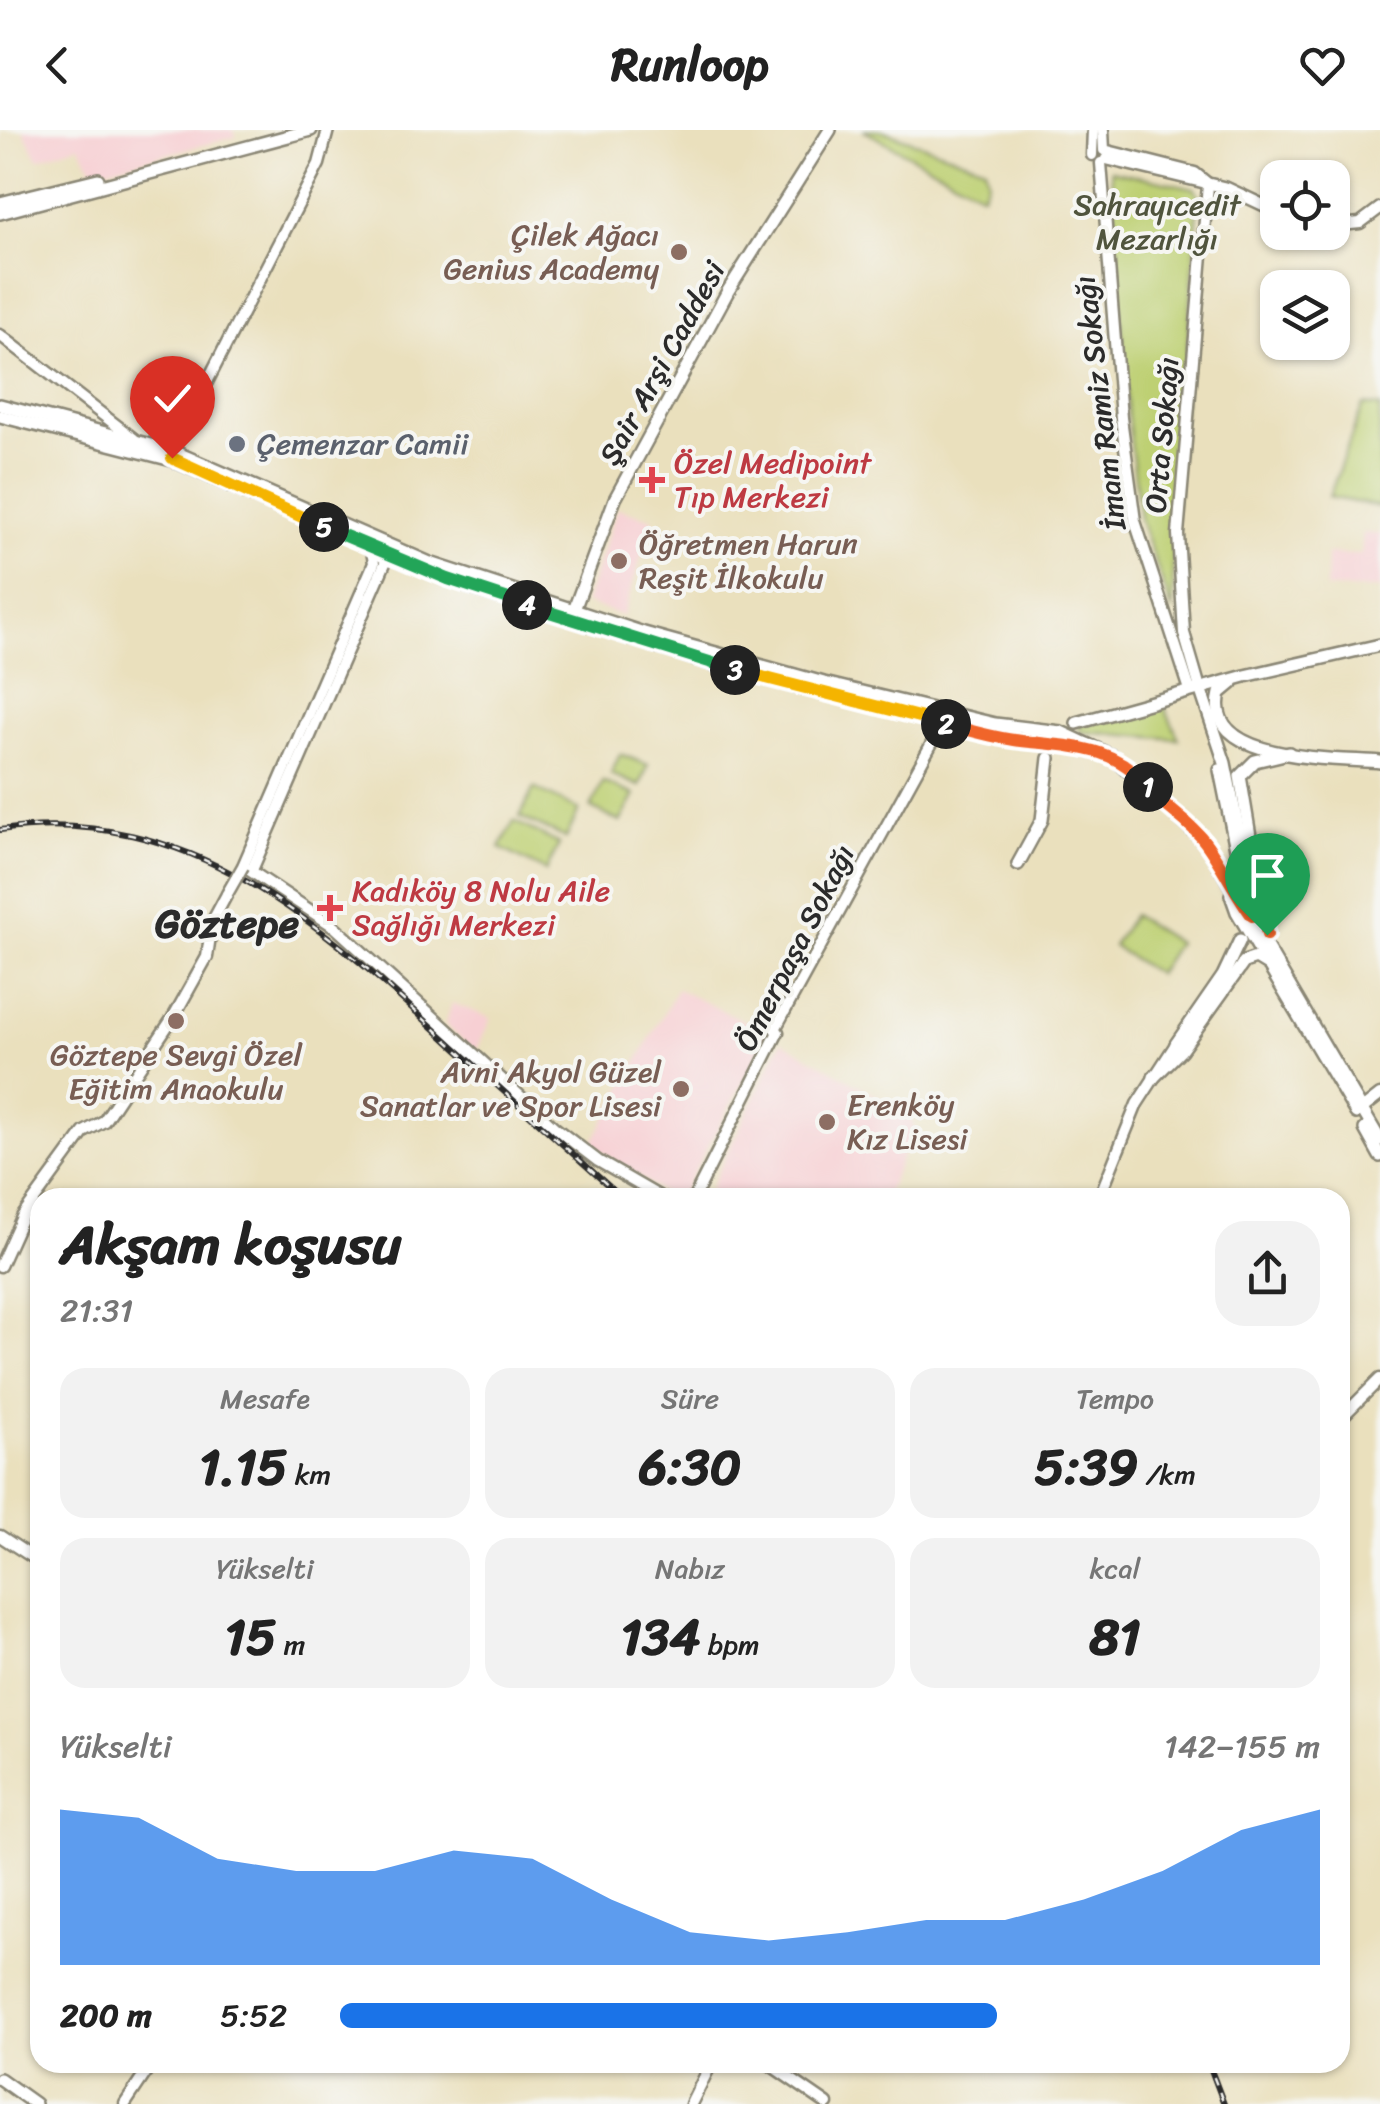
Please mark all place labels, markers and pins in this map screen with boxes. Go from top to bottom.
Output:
place label: Çilek Ağacı Genius Academy [443,208,660,296]
marker: Çilek Ağacı Genius Academy [668,241,690,263]
pin [130,356,215,459]
place label: Çemenzar Camii [257,417,469,471]
marker: Çemenzar Camii [226,433,248,455]
place label: Özel Medipoint Tıp Merkezi [674,436,873,524]
marker: Özel Medipoint Tıp Merkezi [639,467,665,493]
pin: 5 [299,502,349,552]
place label: Öğretmen Harun Reşit İlkokulu [639,517,858,605]
marker: Öğretmen Harun Reşit İlkokulu [608,550,630,572]
pin: 4 [502,580,552,630]
pin: 3 [710,645,760,695]
pin: 2 [921,699,971,749]
pin: 1 [1123,762,1173,812]
pin [1225,833,1310,936]
place label: Kadıköy 8 Nolu Aile Sağlığı Merkezi [352,864,610,952]
marker: Kadıköy 8 Nolu Aile Sağlığı Merkezi [317,895,343,921]
marker: Göztepe Sevgi Özel Eğitim Anaokulu [165,1010,187,1032]
place label: Göztepe Sevgi Özel Eğitim Anaokulu [50,1028,303,1116]
place label: Avni Akyol Güzel Sanatlar ve Spor Lisesi [360,1045,663,1133]
marker: Avni Akyol Güzel Sanatlar ve Spor Lisesi [670,1078,692,1100]
place label: Erenköy Kız Lisesi [847,1078,968,1166]
marker: Erenköy Kız Lisesi [816,1111,838,1133]

